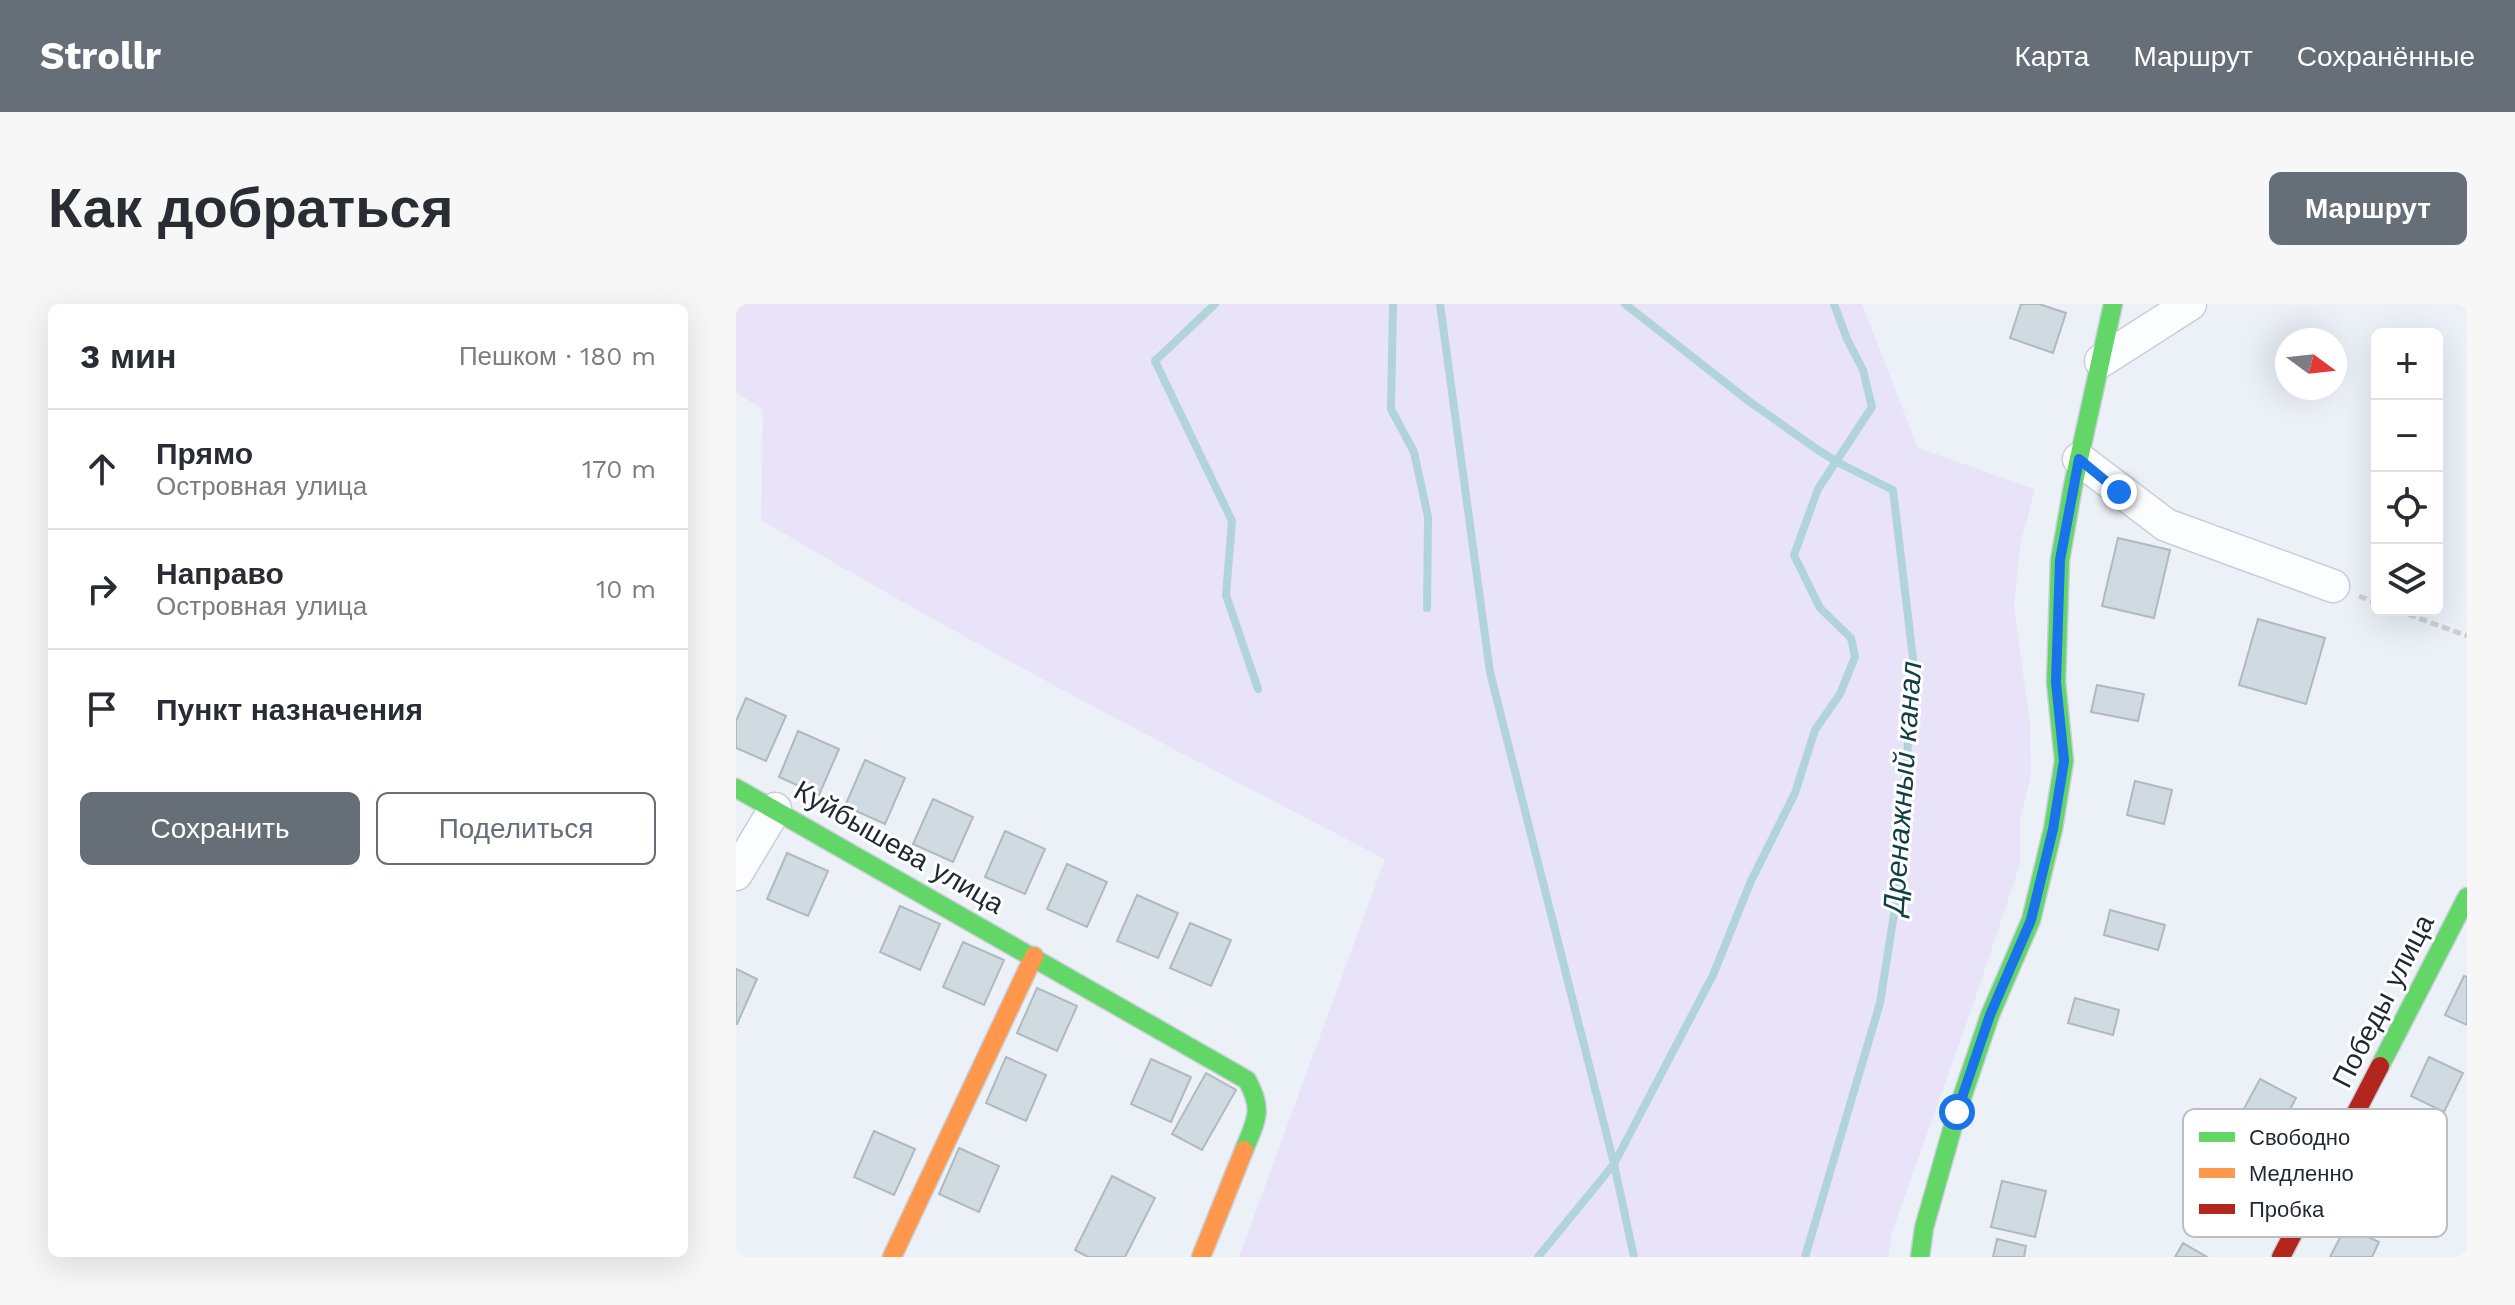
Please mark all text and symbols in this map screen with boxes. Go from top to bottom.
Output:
text: Strollr [40,34,161,78]
text: Карта [2014,40,2089,73]
text: Маршрут [2133,40,2253,73]
text: Сохранённые [2297,40,2475,73]
button: Маршрут [2269,172,2467,245]
text: Как добраться [48,175,453,241]
north arrow [2275,328,2347,400]
map controls [2371,328,2443,616]
button: + [2371,328,2443,400]
text: 3 мин [80,336,176,376]
text: Пешком · 180 m [459,341,656,371]
button: − [2371,400,2443,472]
text: Прямо [156,436,253,471]
icon: ahead [80,447,124,491]
text: 170 m [582,454,656,484]
text: Островная улица [156,471,367,501]
button: locate [2371,472,2443,544]
route end [2101,474,2137,510]
button: layers [2371,544,2443,616]
text: Направо [156,556,284,591]
icon: right [80,567,124,611]
text: 10 m [596,574,656,604]
text: Островная улица [156,591,367,621]
water label: Дренажный канал [1875,660,1928,919]
icon: arrive [80,687,124,731]
text: Пункт назначения [156,692,423,727]
street label: Куйбышева улица [788,774,1010,921]
button: Сохранить [80,792,360,865]
button: Поделиться [376,792,656,865]
street label: Победы улица [2325,909,2441,1093]
route start [1939,1094,1975,1130]
legend [2183,1109,2447,1237]
text: Свободно [2249,1125,2350,1150]
text: Медленно [2249,1161,2354,1186]
text: Пробка [2249,1197,2325,1222]

